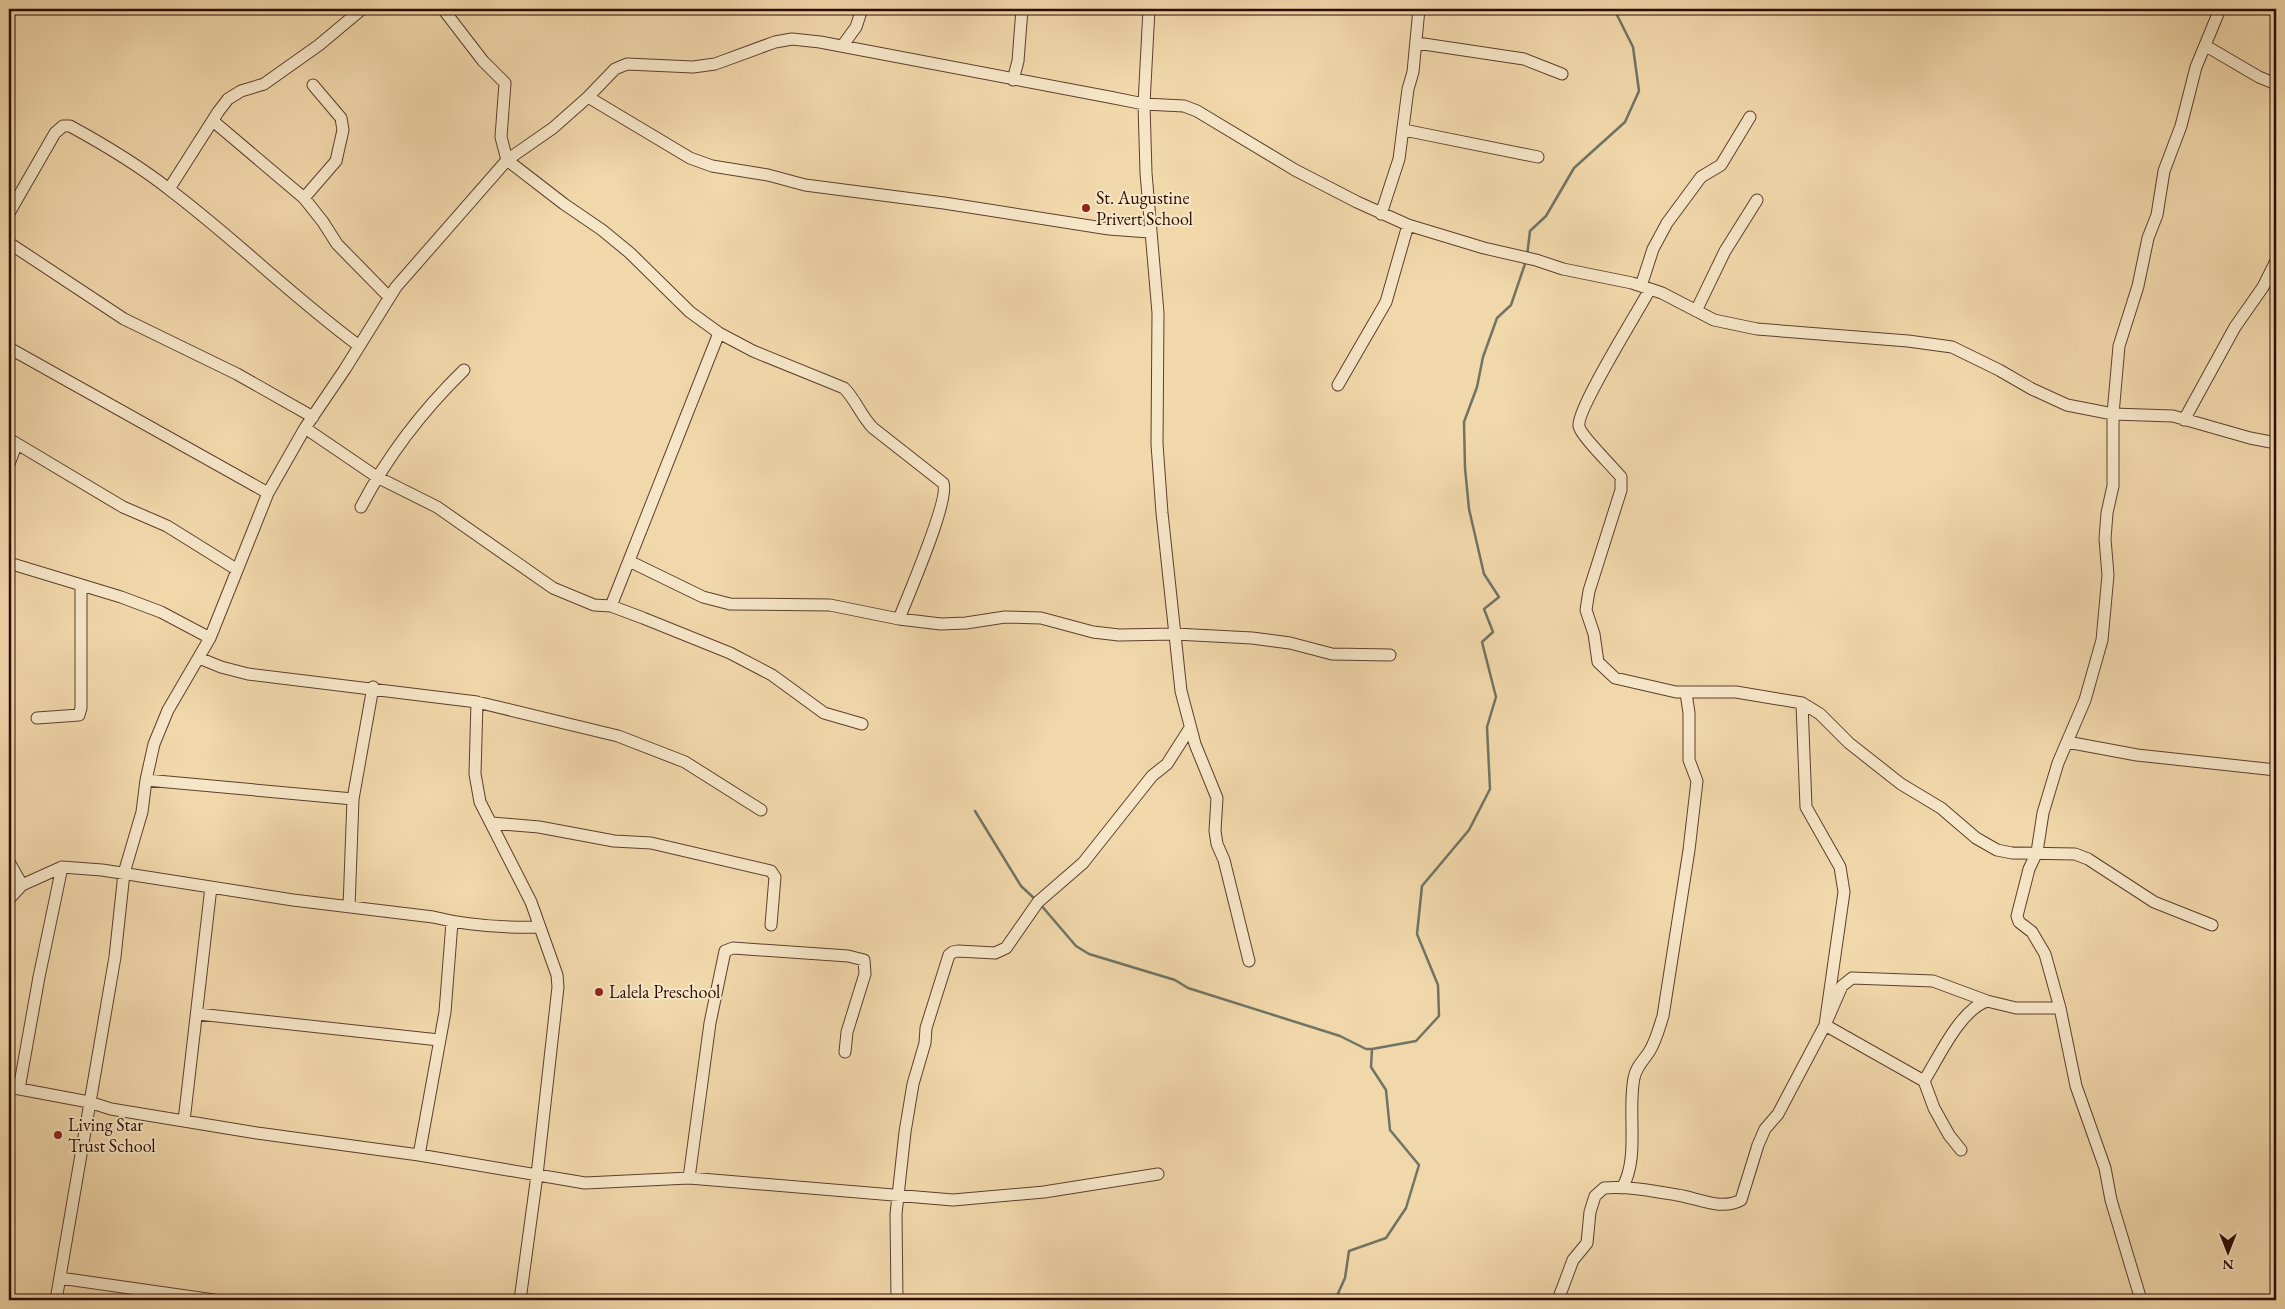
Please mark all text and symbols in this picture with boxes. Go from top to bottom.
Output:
place label: St. Augustine Privert School [1096,186,1193,230]
marker: St. Augustine Privert School [1080,202,1092,214]
place label: Lalela Preschool [609,980,720,1003]
marker: Lalela Preschool [593,986,605,998]
place label: Living Star Trust School [68,1113,156,1157]
marker: Living Star Trust School [52,1129,64,1141]
north arrow [2202,1226,2252,1276]
text: N [2222,1256,2234,1274]

